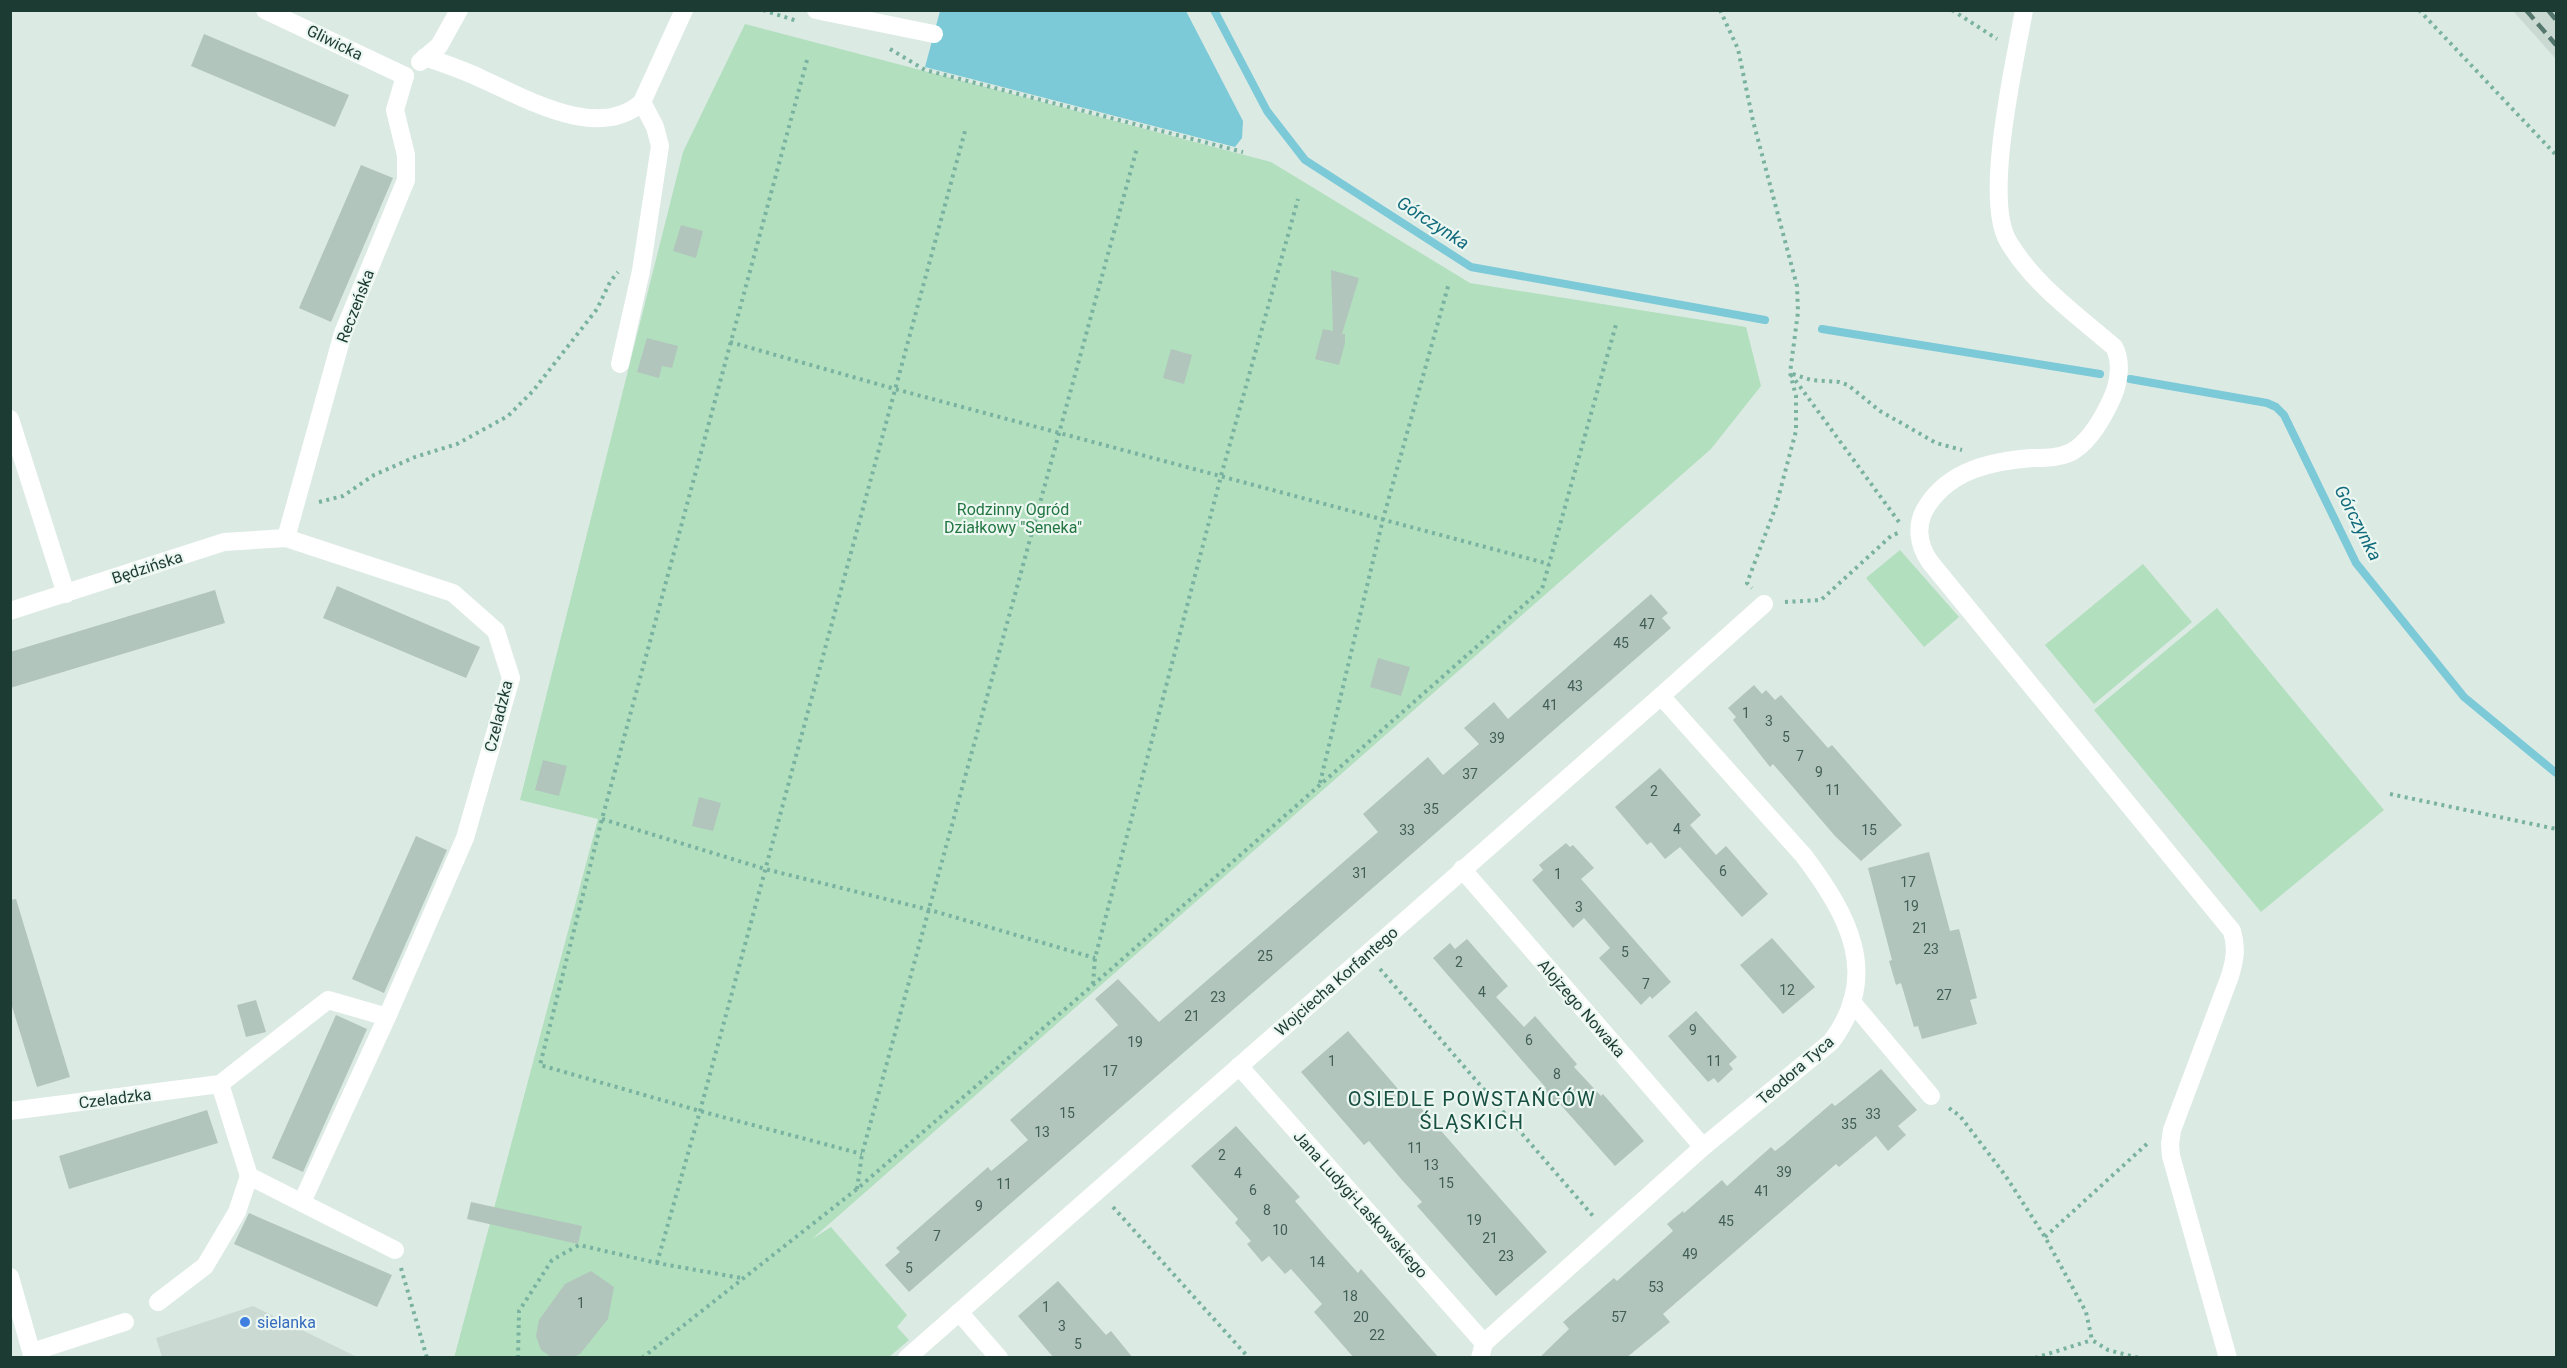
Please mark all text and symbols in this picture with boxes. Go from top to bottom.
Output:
street label: Gliwicka [304,21,366,64]
water label: Górczynka [1393,192,1473,254]
street label: Reczeńska [333,267,378,345]
water label: Górczynka [2331,482,2386,564]
park label: Rodzinny Ogród Działkowy "Seneka" [944,500,1082,537]
street label: Będzińska [109,547,185,588]
house number: 47 [1639,616,1655,632]
house number: 45 [1613,635,1629,651]
street label: Czeladzka [480,678,517,754]
house number: 43 [1567,678,1583,694]
house number: 41 [1542,697,1558,713]
house number: 1 [1742,705,1750,721]
house number: 3 [1765,713,1773,729]
house number: 5 [1782,729,1790,745]
house number: 39 [1489,730,1505,746]
house number: 7 [1796,748,1804,764]
house number: 9 [1815,764,1823,780]
house number: 37 [1462,766,1478,782]
house number: 11 [1825,782,1841,798]
house number: 2 [1650,783,1658,799]
house number: 35 [1423,801,1439,817]
house number: 4 [1673,821,1681,837]
house number: 33 [1399,822,1415,838]
house number: 15 [1861,822,1877,838]
house number: 6 [1719,863,1727,879]
house number: 31 [1352,865,1368,881]
house number: 1 [1554,866,1562,882]
house number: 17 [1900,874,1916,890]
house number: 19 [1903,898,1919,914]
house number: 3 [1575,899,1583,915]
house number: 21 [1912,920,1928,936]
street label: Wojciecha Korfantego [1271,923,1402,1040]
house number: 23 [1923,941,1939,957]
house number: 5 [1621,944,1629,960]
house number: 25 [1257,948,1273,964]
house number: 2 [1455,954,1463,970]
street label: Alojzego Nowaka [1534,955,1629,1061]
house number: 7 [1642,976,1650,992]
house number: 12 [1779,982,1795,998]
house number: 4 [1478,984,1486,1000]
house number: 27 [1936,987,1952,1003]
house number: 23 [1210,989,1226,1005]
house number: 21 [1184,1008,1200,1024]
house number: 9 [1689,1022,1697,1038]
house number: 6 [1525,1032,1533,1048]
street label: Teodora Tyca [1753,1032,1838,1109]
house number: 19 [1127,1034,1143,1050]
house number: 1 [1328,1053,1336,1069]
house number: 11 [1706,1053,1722,1069]
house number: 17 [1102,1063,1118,1079]
house number: 8 [1553,1066,1561,1082]
street label: Czeladzka [78,1085,152,1112]
district label: OSIEDLE POWSTAŃCÓW ŚLĄSKICH [1348,1087,1596,1134]
house number: 15 [1059,1105,1075,1121]
house number: 33 [1865,1106,1881,1122]
house number: 35 [1841,1116,1857,1132]
house number: 13 [1034,1124,1050,1140]
street label: Jana Ludygi-Laskowskiego [1289,1127,1432,1282]
house number: 11 [1407,1140,1423,1156]
house number: 2 [1218,1147,1226,1163]
house number: 13 [1423,1157,1439,1173]
house number: 39 [1776,1164,1792,1180]
house number: 4 [1234,1165,1242,1181]
house number: 15 [1438,1175,1454,1191]
house number: 11 [996,1176,1012,1192]
house number: 6 [1249,1182,1257,1198]
house number: 41 [1754,1183,1770,1199]
house number: 9 [975,1198,983,1214]
house number: 8 [1263,1202,1271,1218]
house number: 19 [1466,1212,1482,1228]
house number: 45 [1718,1213,1734,1229]
house number: 10 [1272,1222,1288,1238]
house number: 7 [933,1228,941,1244]
house number: 21 [1482,1230,1498,1246]
house number: 49 [1682,1246,1698,1262]
house number: 23 [1498,1248,1514,1264]
house number: 14 [1309,1254,1325,1270]
house number: 5 [905,1260,913,1276]
house number: 53 [1648,1279,1664,1295]
house number: 18 [1342,1288,1358,1304]
house number: 1 [577,1295,585,1311]
house number: 1 [1042,1299,1050,1315]
house number: 20 [1353,1309,1369,1325]
house number: 57 [1611,1309,1627,1325]
place label: sielanka [257,1313,316,1332]
marker: sielanka [238,1315,252,1329]
house number: 3 [1058,1318,1066,1334]
house number: 22 [1369,1327,1385,1343]
house number: 5 [1074,1336,1082,1352]

